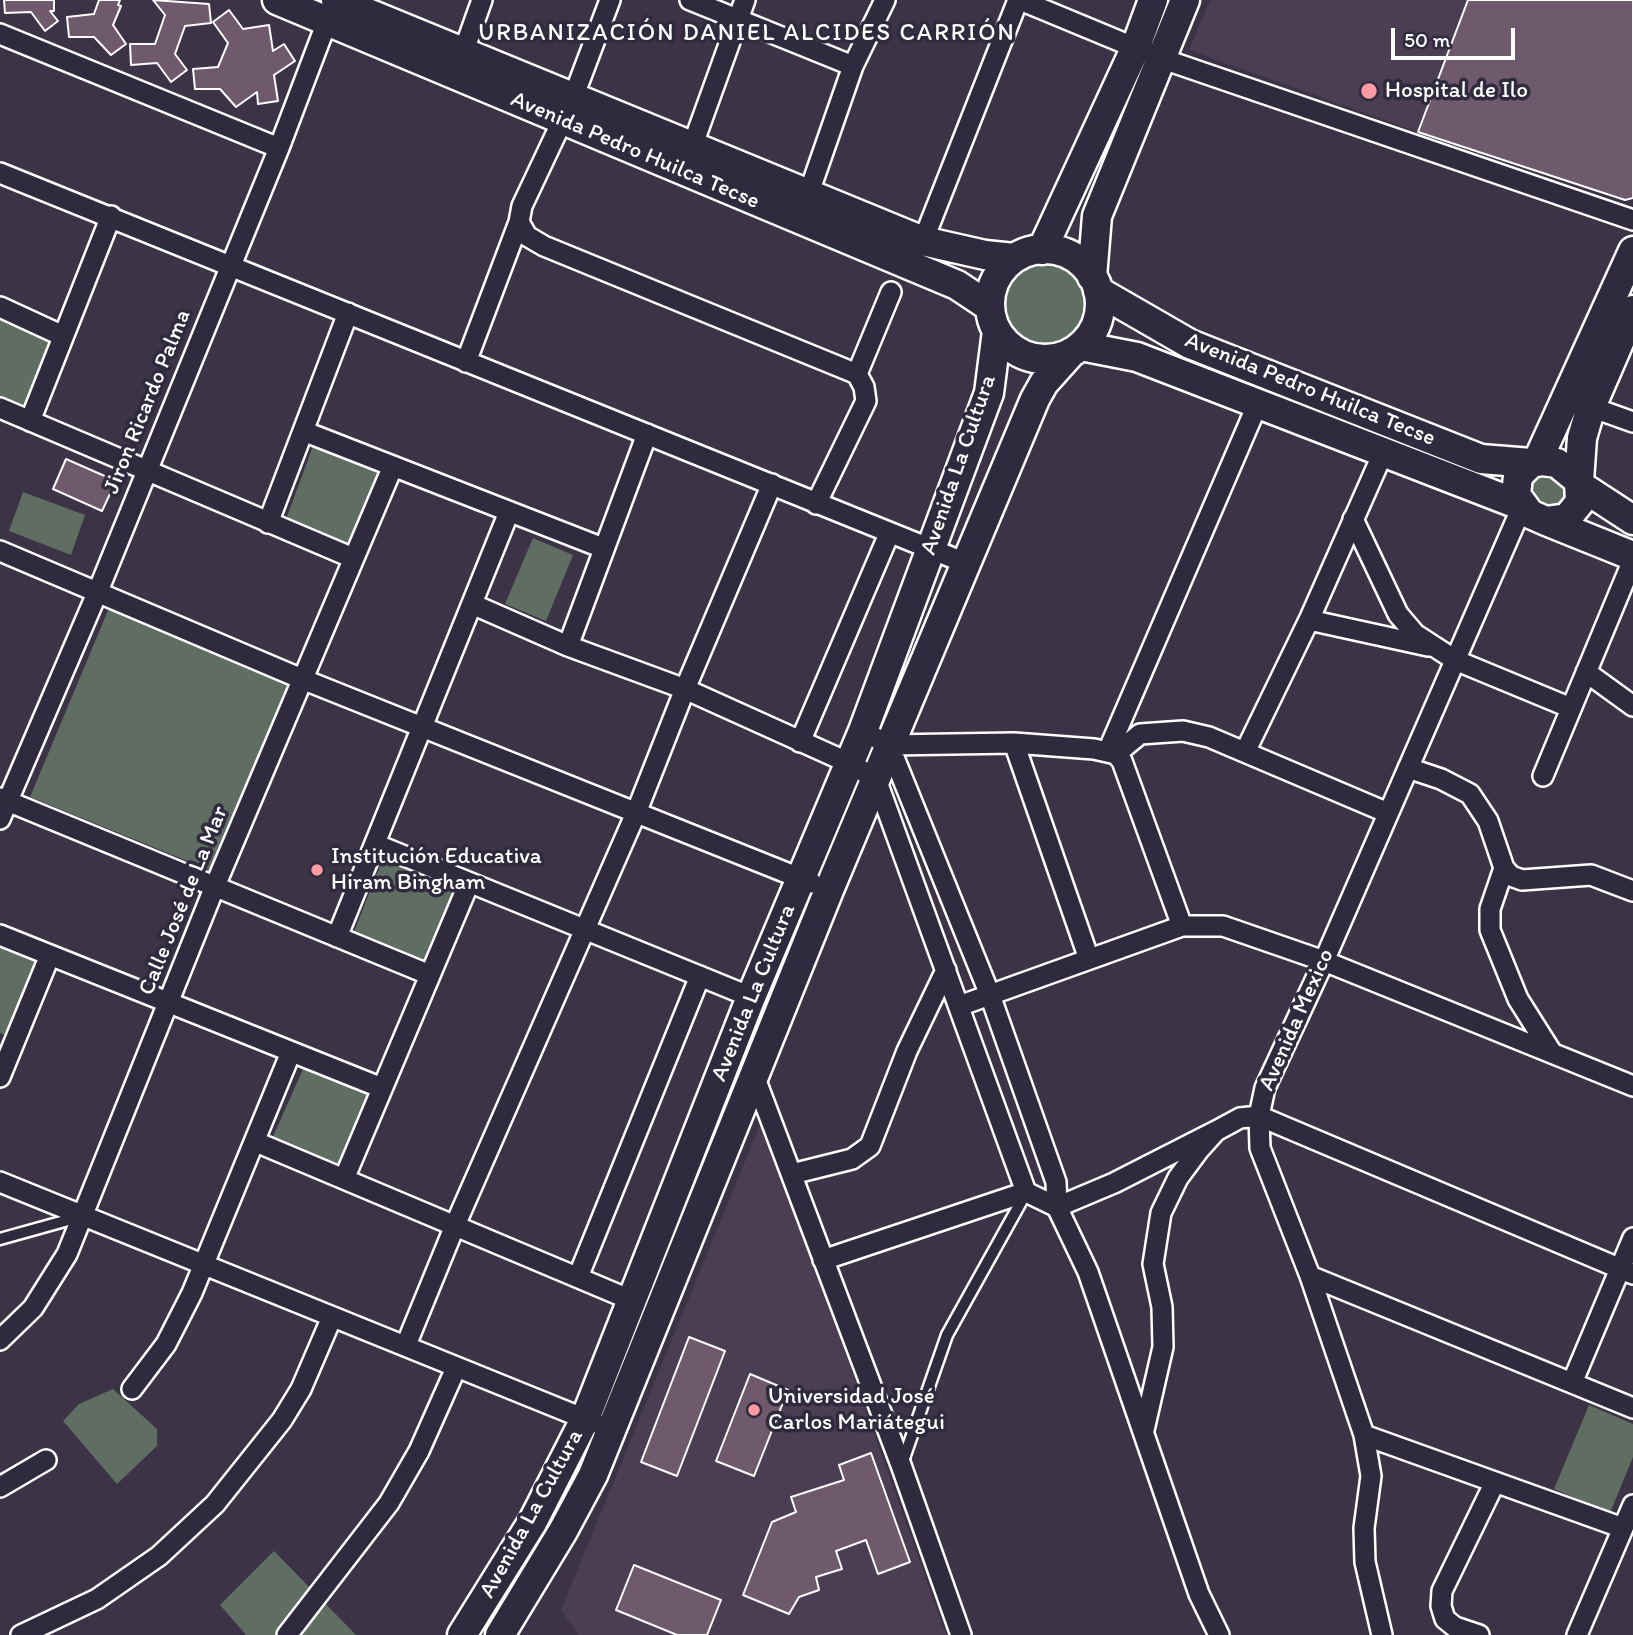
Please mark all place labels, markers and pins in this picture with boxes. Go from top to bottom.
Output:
place label: Hospital de Ilo [1385,77,1528,105]
marker: Hospital de Ilo [1359,81,1379,101]
place label: Institución Educativa Hiram Bingham [331,843,542,897]
marker: Institución Educativa Hiram Bingham [309,862,325,878]
place label: Universidad José Carlos Mariátegui [768,1383,945,1437]
marker: Universidad José Carlos Mariátegui [746,1402,762,1418]

